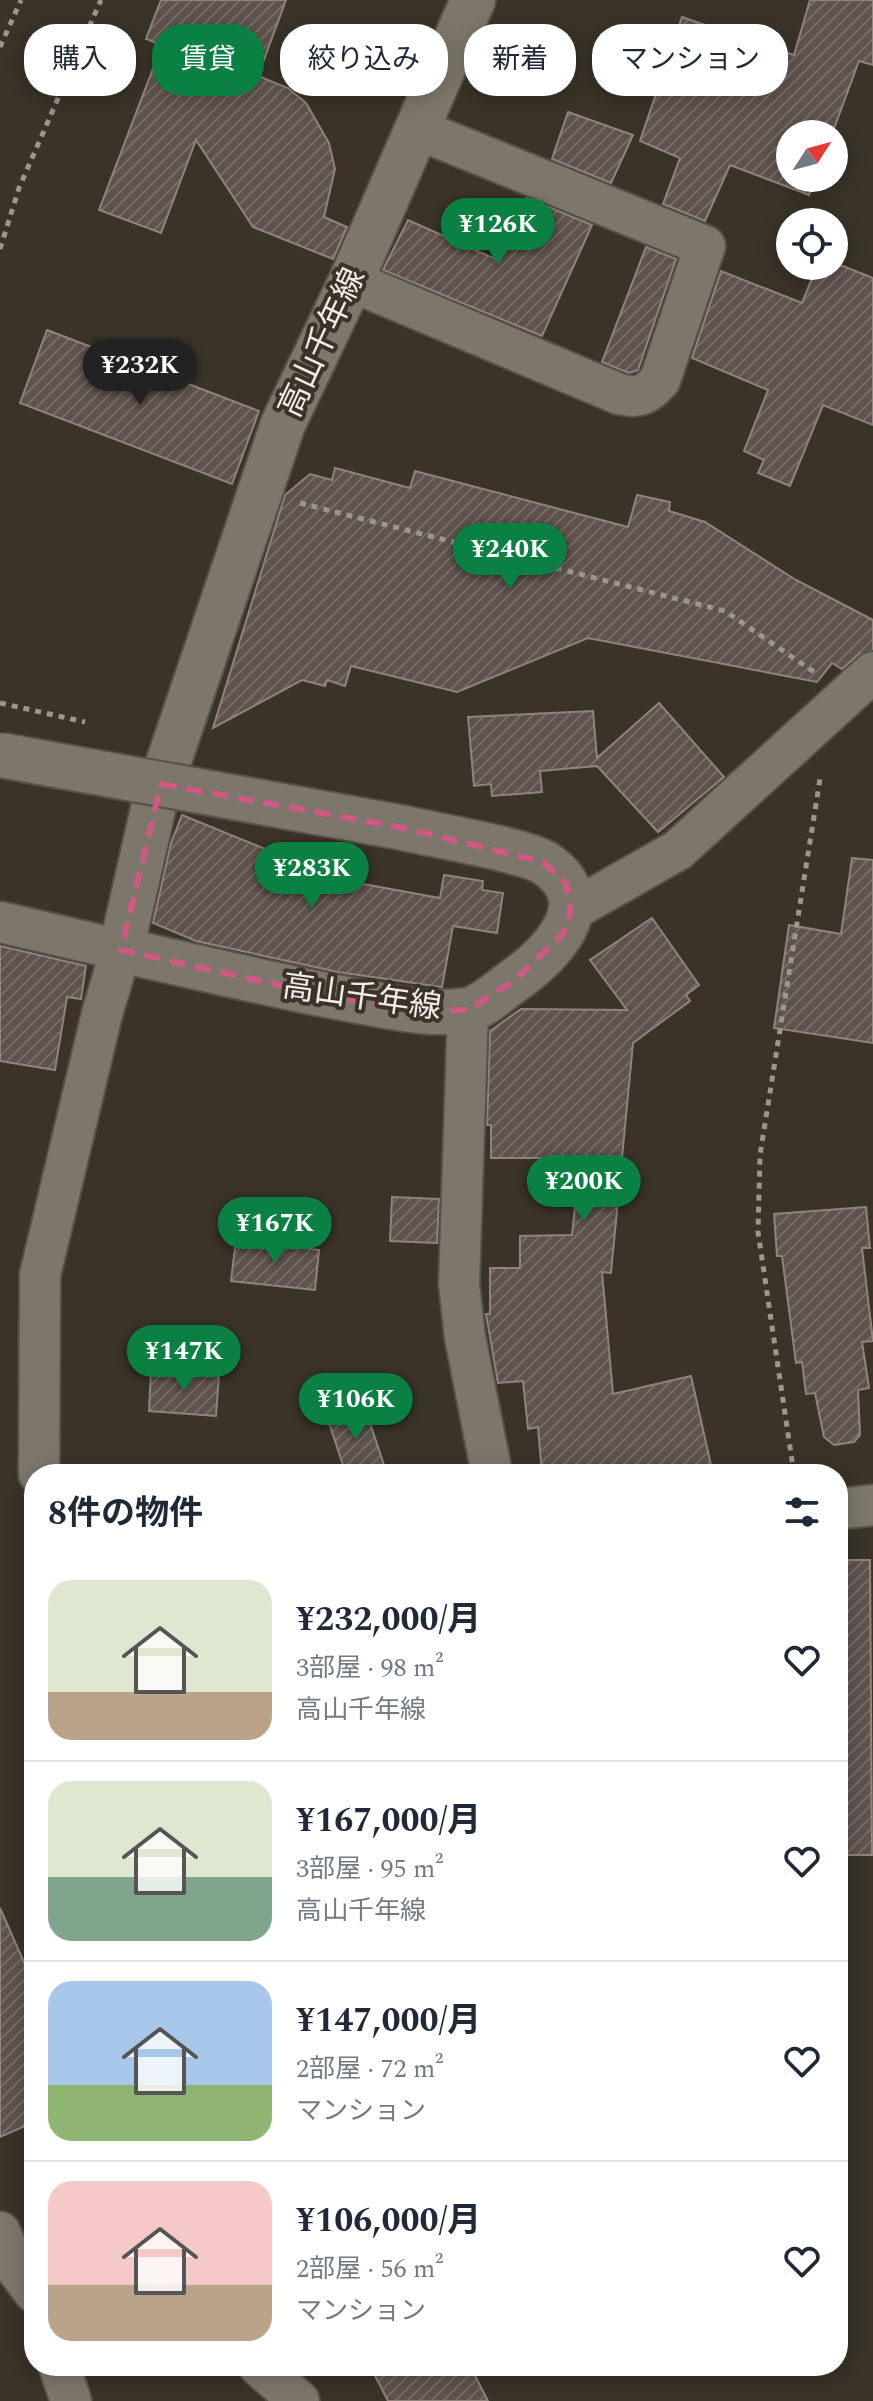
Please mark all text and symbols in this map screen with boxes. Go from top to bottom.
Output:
chip: 購入 [24,24,136,96]
chip: 賃貸 [152,24,264,96]
chip: 絞り込み [280,24,448,96]
chip: 新着 [464,24,576,96]
chip: マンション [592,24,788,96]
north arrow [776,120,848,192]
map controls [776,120,848,280]
pin: ¥126K [442,198,554,266]
text: ¥126K [459,204,537,244]
button: locate [776,208,848,280]
street label: 高山千年線 [266,260,378,425]
pin: ¥232K [84,339,196,407]
text: ¥232K [101,345,179,385]
pin: ¥240K [454,523,566,591]
text: ¥240K [471,529,549,569]
pin: ¥283K [256,842,368,910]
text: ¥283K [273,848,351,888]
street label: 高山千年線 [279,962,444,1033]
pin: ¥200K [528,1155,640,1223]
text: ¥200K [545,1161,623,1201]
pin: ¥167K [219,1197,331,1265]
text: ¥167K [236,1203,314,1243]
pin: ¥147K [128,1325,240,1393]
text: ¥147K [145,1331,223,1371]
pin: ¥106K [300,1373,412,1441]
text: ¥106K [317,1379,395,1419]
text: 8件の物件 [48,1488,203,1540]
icon: filters [780,1490,824,1534]
text: ¥232,000/月 [296,1594,481,1646]
icon: home [112,1612,208,1708]
icon: heart [780,1638,824,1682]
text: 3部屋 · 98 m² [296,1648,444,1688]
text: 高山千年線 [296,1690,426,1730]
text: ¥167,000/月 [296,1795,481,1847]
icon: home [112,1813,208,1909]
icon: heart [780,1839,824,1883]
text: 3部屋 · 95 m² [296,1849,444,1889]
text: 高山千年線 [296,1891,426,1931]
text: ¥147,000/月 [296,1995,481,2047]
icon: home [112,2013,208,2109]
icon: heart [780,2039,824,2083]
text: 2部屋 · 72 m² [296,2049,444,2089]
text: マンション [296,2091,426,2131]
text: ¥106,000/月 [296,2195,481,2247]
icon: home [112,2213,208,2309]
icon: heart [780,2239,824,2283]
text: 2部屋 · 56 m² [296,2249,444,2289]
text: マンション [296,2291,426,2331]

